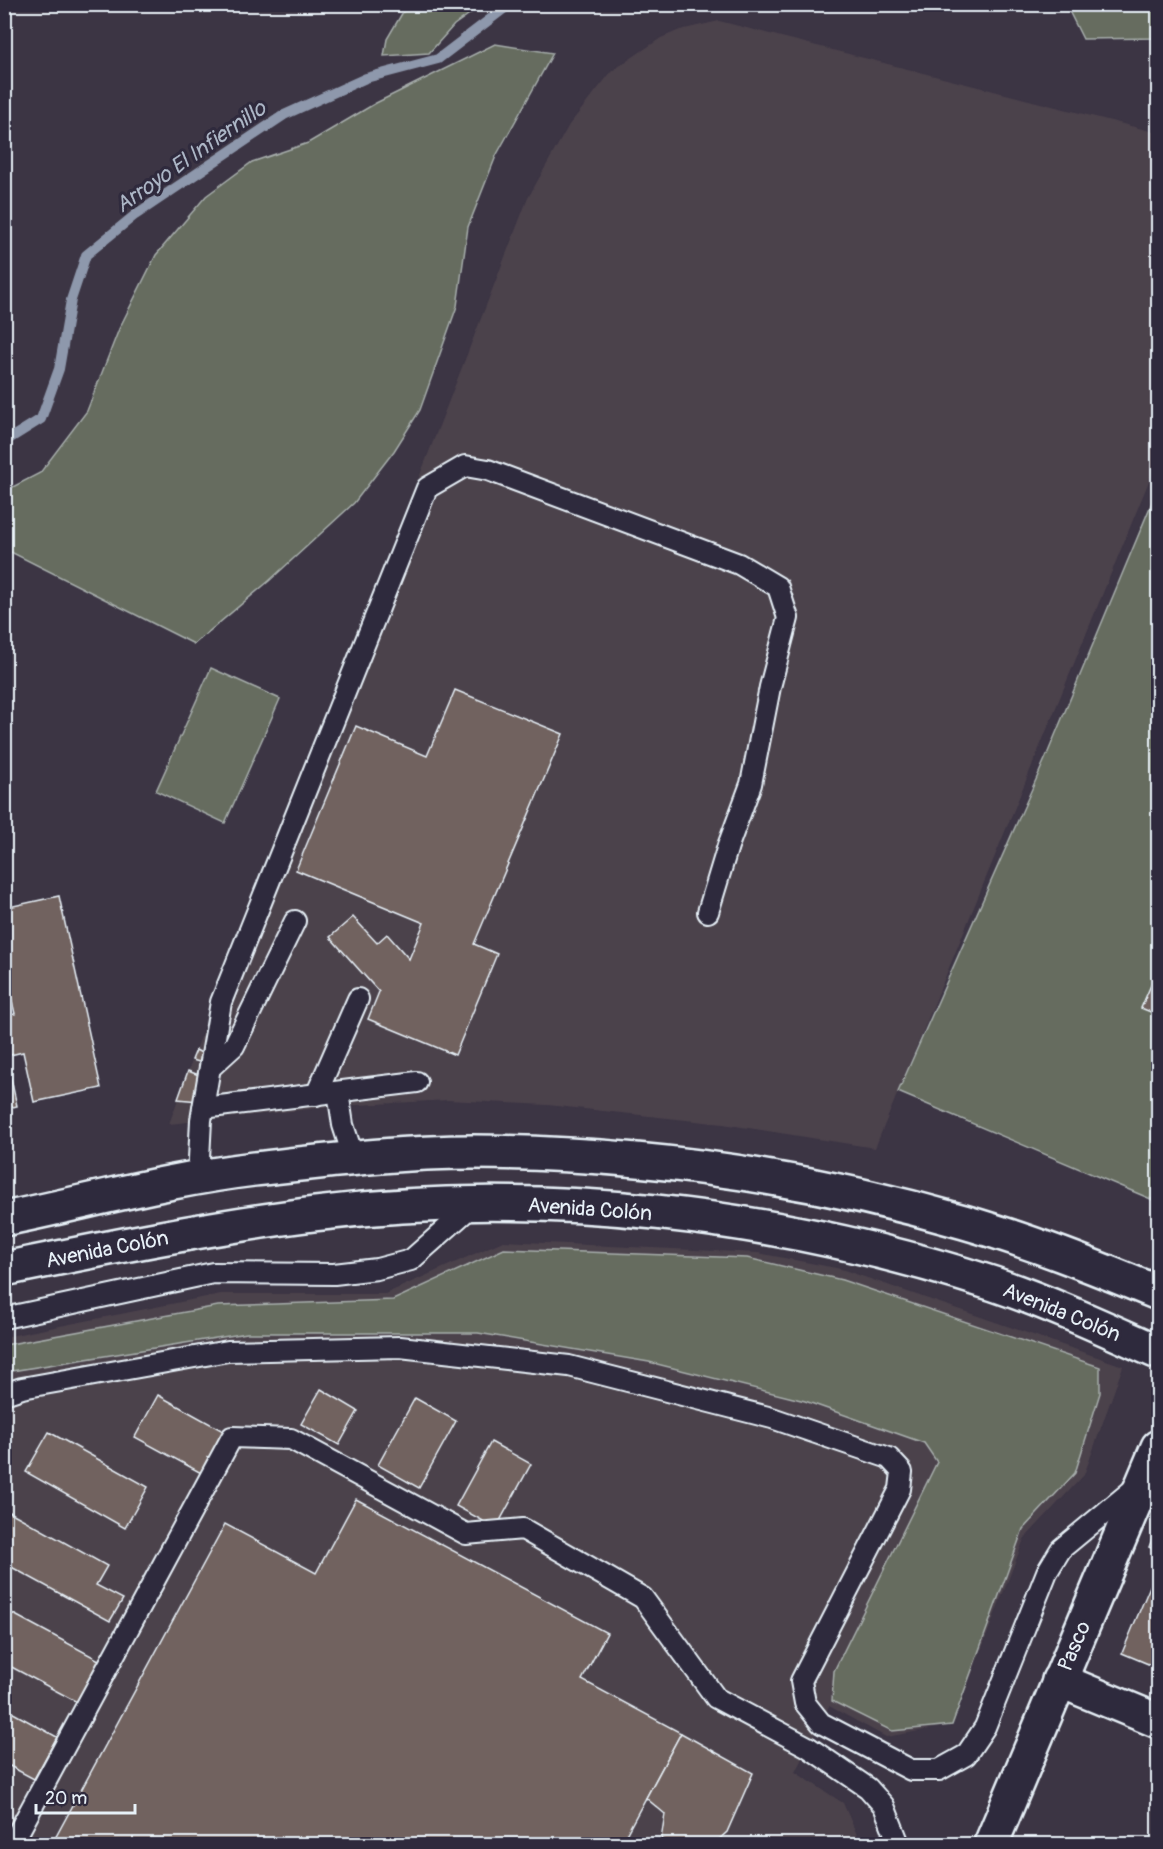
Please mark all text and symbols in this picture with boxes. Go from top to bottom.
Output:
water label: Arroyo El Infiernillo [110,93,273,219]
street label: Avenida Colón [527,1192,653,1227]
street label: Avenida Colón [43,1224,171,1275]
street label: Avenida Colón [999,1277,1125,1348]
street label: Pasco [1052,1617,1097,1675]
scale bar [36,1777,135,1815]
text: 20 m [45,1787,87,1810]

